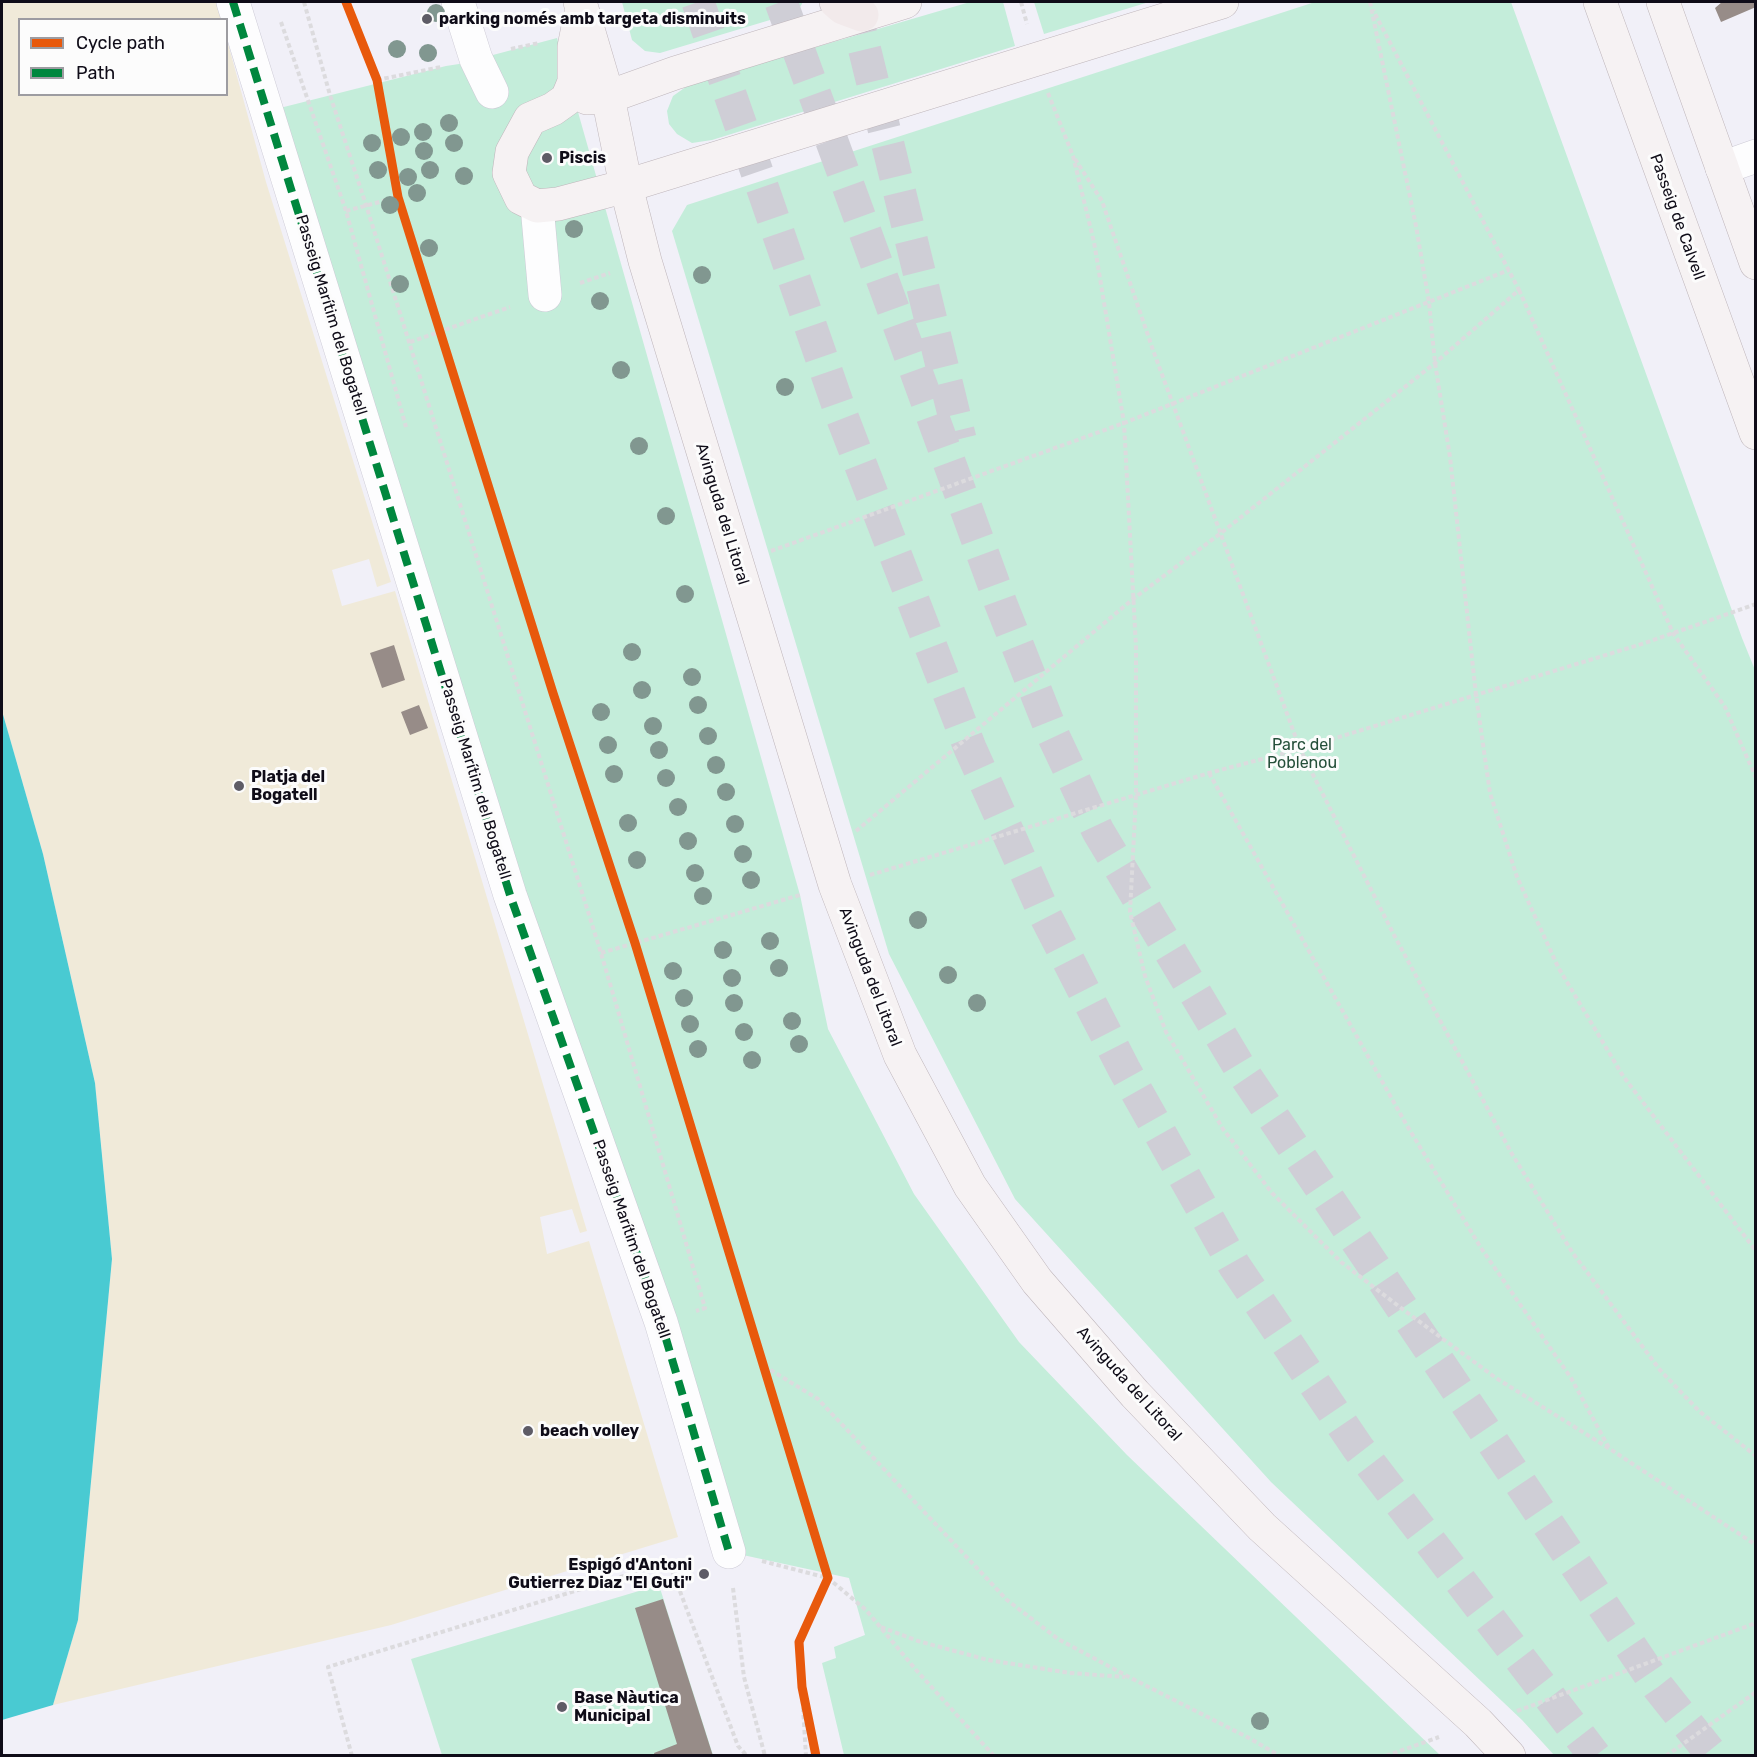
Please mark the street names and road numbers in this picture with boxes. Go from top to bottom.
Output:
street label: Passeig de Calvell [1645,151,1709,283]
street label: Passeig Marítim del Bogatell [291,212,371,418]
street label: Avinguda del Litoral [691,441,753,587]
street label: Passeig Marítim del Bogatell [435,676,515,882]
street label: Avinguda del Litoral [835,905,905,1049]
street label: Passeig Marítim del Bogatell [588,1137,674,1341]
street label: Avinguda del Litoral [1073,1323,1185,1445]

